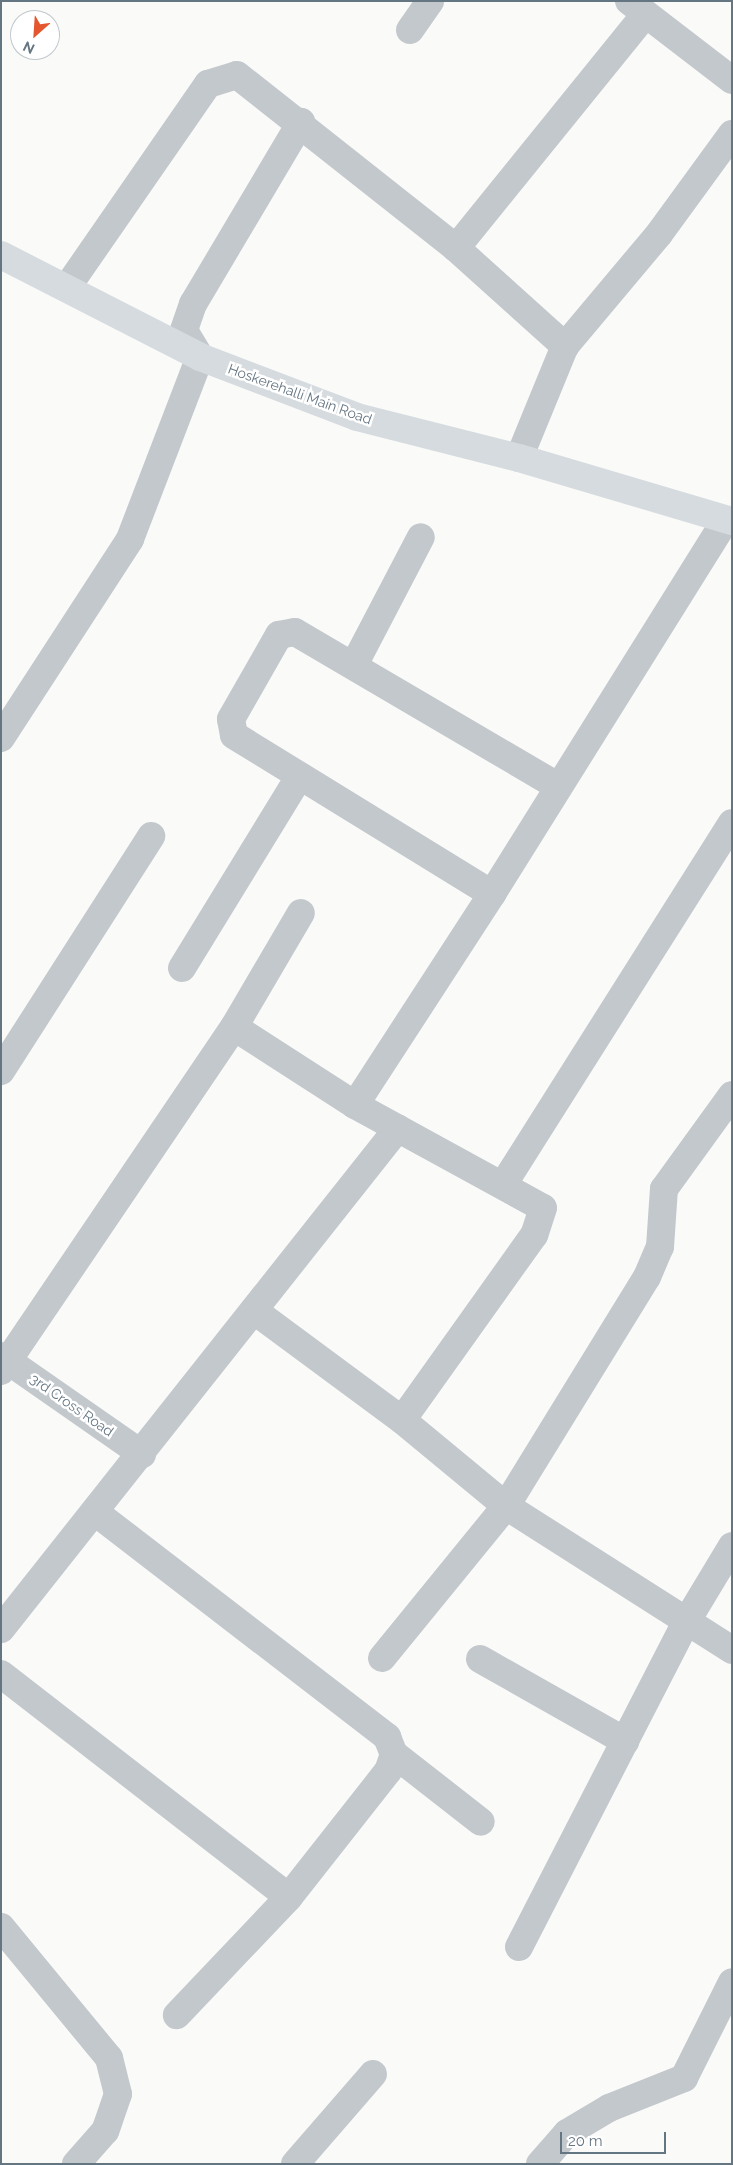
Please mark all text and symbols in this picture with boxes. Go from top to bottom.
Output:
north arrow [10,10,60,60]
text: N [21,38,37,57]
street label: Hoskerehalli Main Road [226,360,374,428]
street label: 3rd Cross Road [27,1370,117,1440]
scale bar [563,2122,669,2154]
text: 20 m [568,2132,603,2150]

